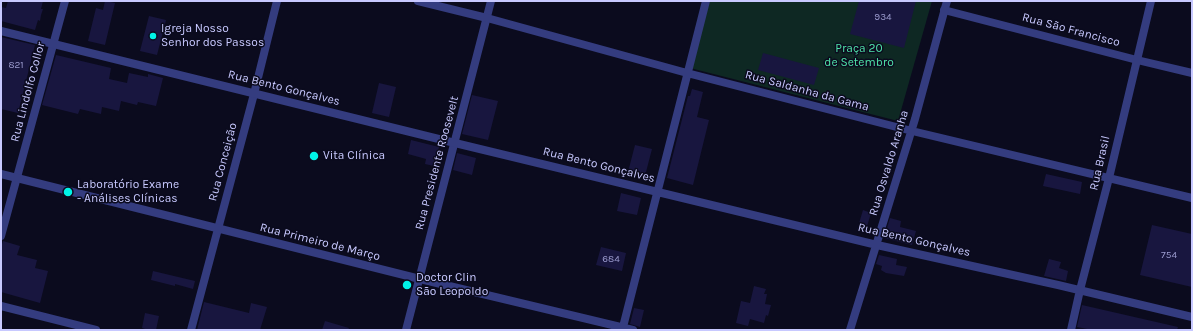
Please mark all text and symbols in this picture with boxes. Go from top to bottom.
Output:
street label: Rua São Francisco [1021,10,1121,50]
house number: 934 [874,11,892,23]
place label: Igreja Nosso Senhor dos Passos [161,22,264,50]
marker: Igreja Nosso Senhor dos Passos [148,31,158,41]
street label: Rua Lindolfo Collor [8,41,48,143]
park label: Praça 20 de Setembro [824,42,894,70]
house number: 821 [8,59,24,71]
street label: Rua Bento Gonçalves [226,67,342,109]
street label: Rua Saldanha da Gama [743,68,871,114]
street label: Rua Presidente Roosevelt [412,94,462,232]
street label: Rua Osvaldo Aranha [866,109,912,217]
street label: Rua Conceição [206,121,240,203]
street label: Rua Brasil [1087,134,1113,192]
street label: Rua Bento Gonçalves [541,144,657,186]
place label: Vita Clínica [323,149,385,163]
marker: Vita Clínica [308,150,320,162]
place label: Laboratório Exame - Análises Clínicas [77,178,179,206]
marker: Laboratório Exame - Análises Clínicas [62,186,74,198]
street label: Rua Primeiro de Março [258,220,382,264]
street label: Rua Bento Gonçalves [856,220,972,260]
house number: 754 [1161,249,1177,261]
house number: 684 [602,253,620,265]
place label: Doctor Clin São Leopoldo [416,271,488,299]
marker: Doctor Clin São Leopoldo [401,279,413,291]

